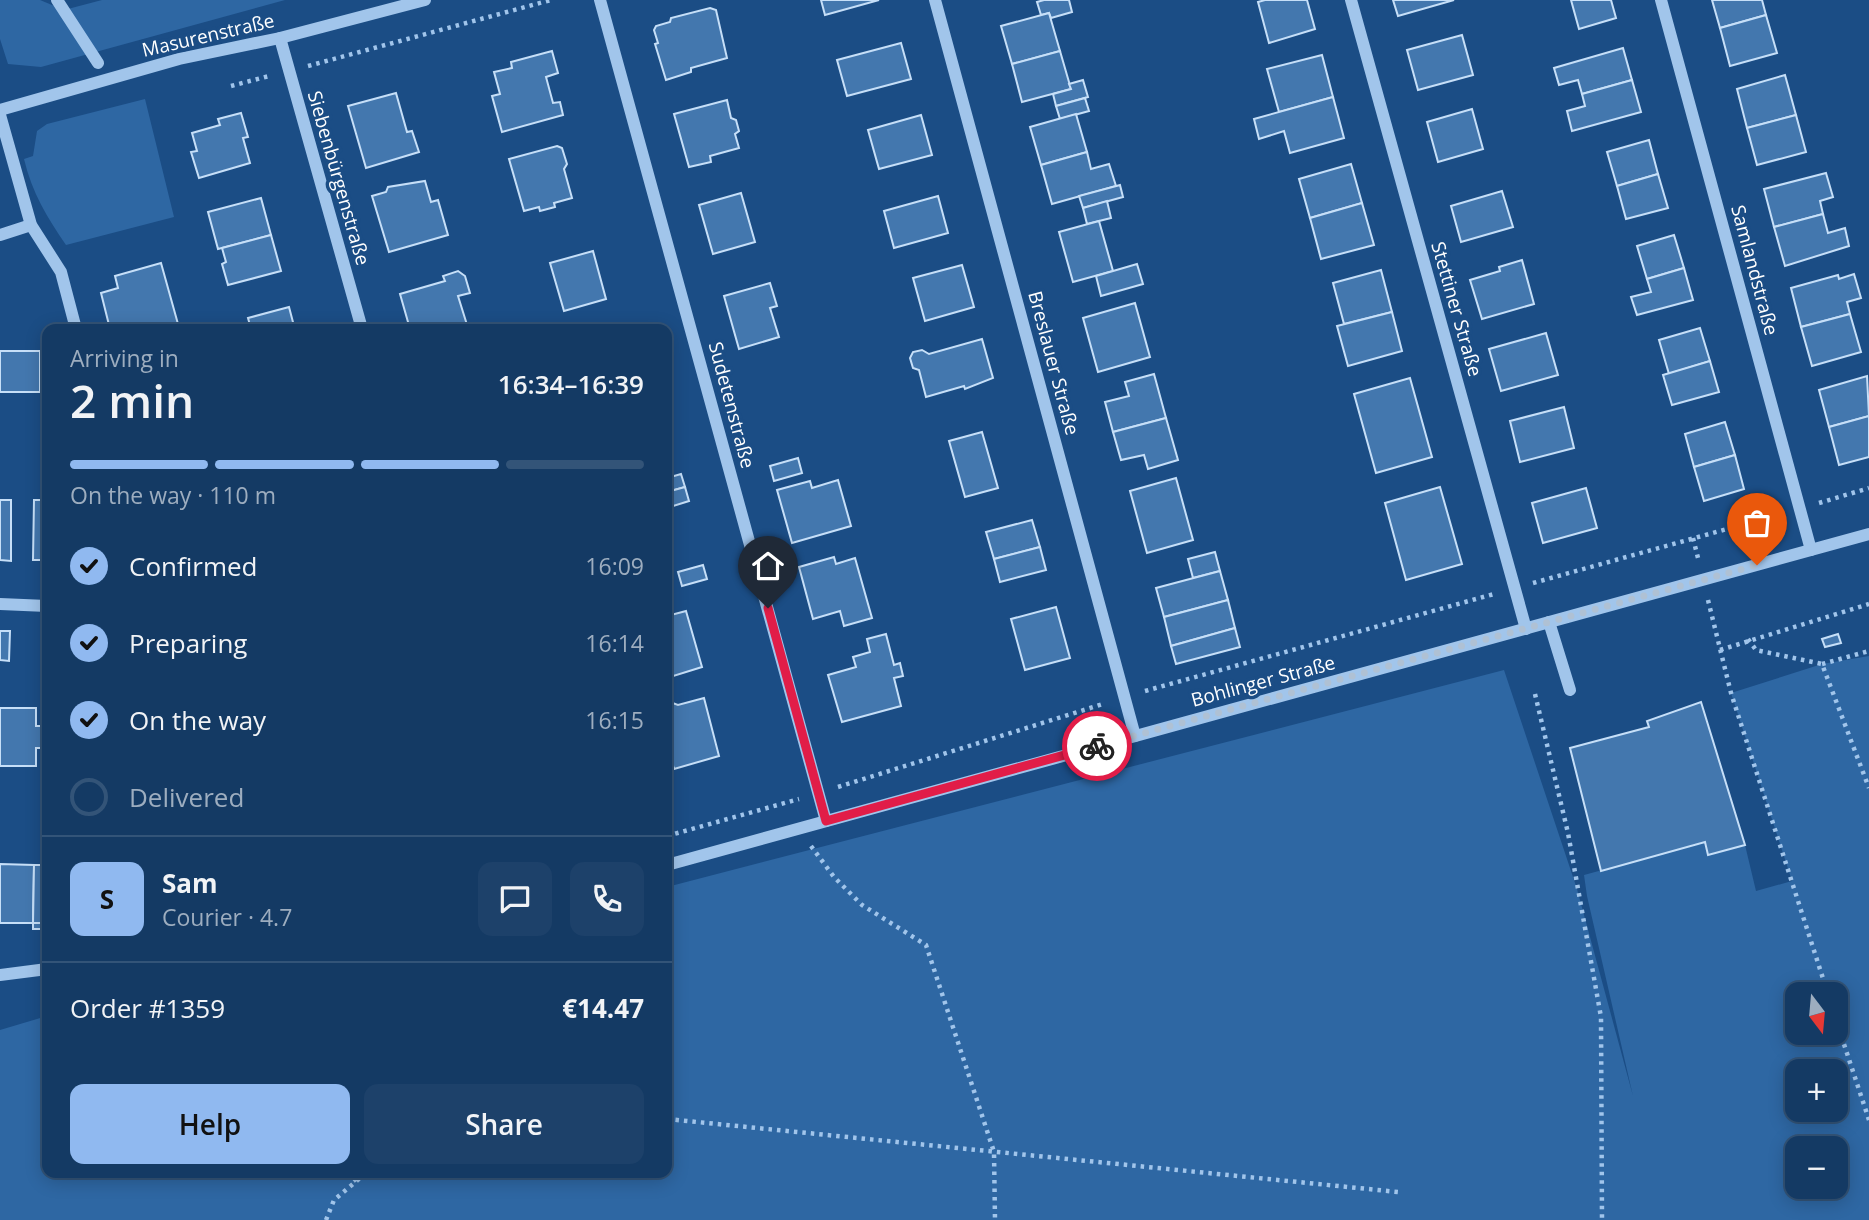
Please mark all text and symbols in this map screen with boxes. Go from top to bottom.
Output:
street label: Masurenstraße [139,7,277,63]
street label: Siebenbürgenstraße [302,88,376,268]
street label: Samlandstraße [1725,202,1785,338]
street label: Stettiner Straße [1425,238,1489,380]
street label: Breslauer Straße [1022,288,1086,438]
street label: Sudetenstraße [703,339,761,471]
text: Arriving in [70,342,179,374]
text: 16:34–16:39 [498,366,644,402]
text: 2 min [70,369,194,431]
text: On the way · 110 m [70,479,276,511]
pin [1727,493,1787,565]
icon: bag [1738,504,1776,542]
pin [738,536,798,608]
icon: check [70,547,108,585]
icon: home [749,547,787,585]
text: Confirmed [129,548,257,584]
text: 16:09 [585,550,644,582]
icon: check [70,624,108,662]
text: Preparing [129,625,247,661]
text: 16:14 [585,627,644,659]
street label: Bohlinger Straße [1188,649,1338,713]
icon: check [70,701,108,739]
text: On the way [129,702,266,738]
text: 16:15 [585,704,644,736]
courier [1062,711,1132,781]
icon: bike [1078,727,1116,765]
text: Delivered [129,779,244,815]
button: chat [478,862,552,936]
button: phone [570,862,644,936]
text: Sam [162,865,218,901]
text: S [100,881,114,917]
text: Courier · 4.7 [162,901,292,933]
north arrow [1785,982,1848,1045]
map controls [1785,982,1848,1199]
text: Order #1359 [70,990,225,1026]
text: €14.47 [562,990,644,1026]
button: + [1785,1059,1848,1122]
button: Help [70,1084,350,1164]
button: Share [364,1084,644,1164]
button: − [1785,1136,1848,1199]

